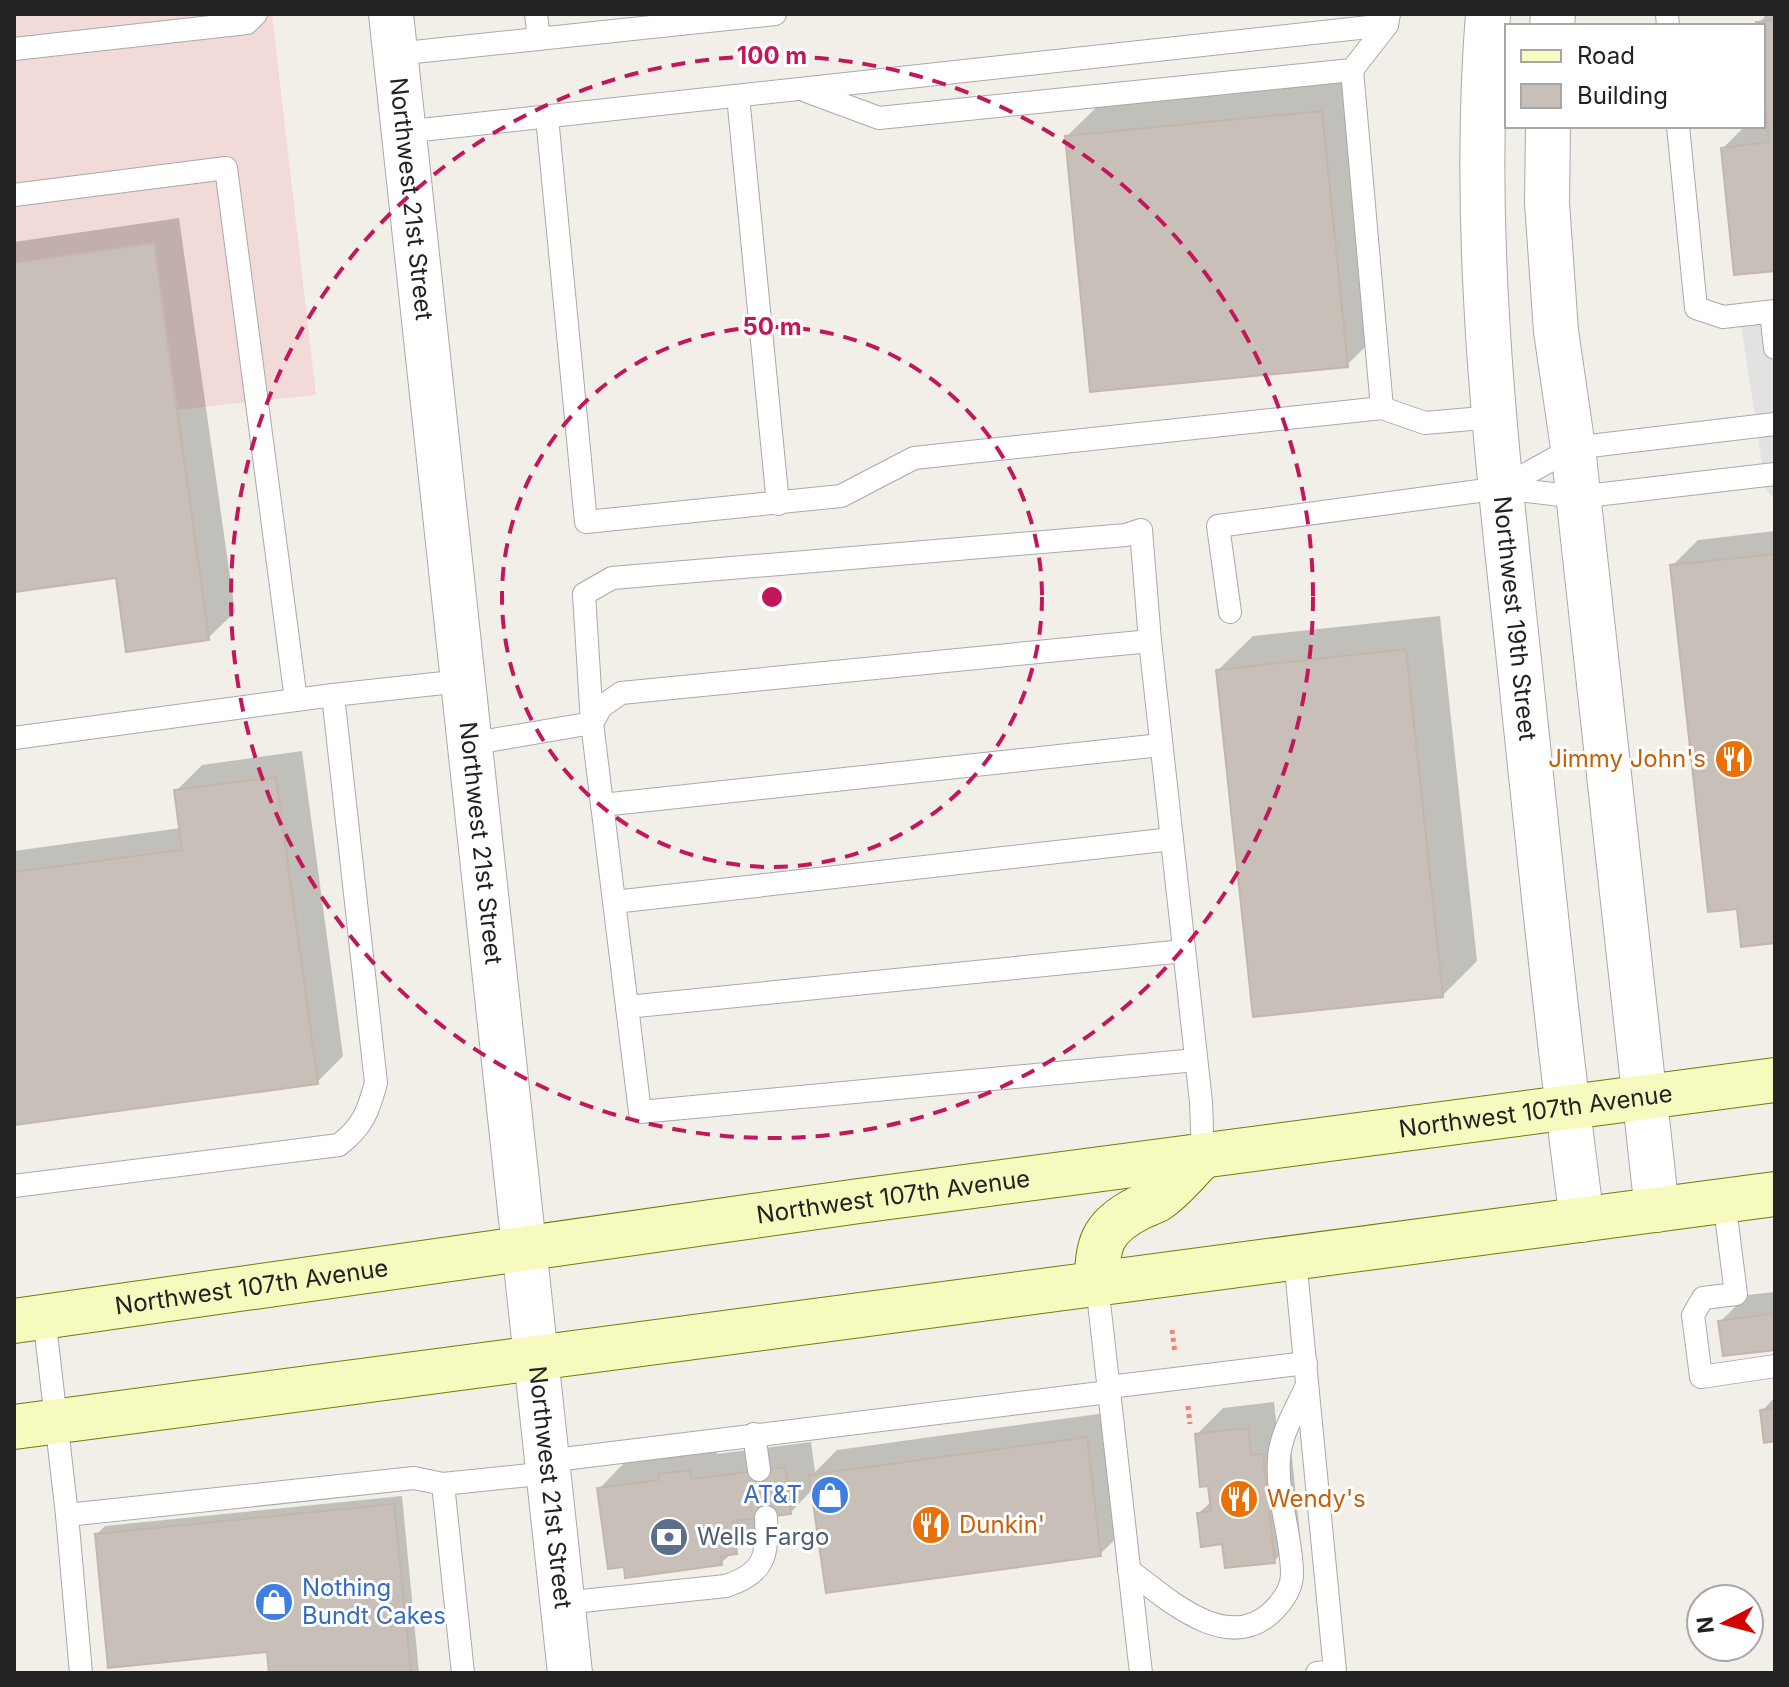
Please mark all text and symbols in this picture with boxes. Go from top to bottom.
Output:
legend [1505,24,1765,128]
text: 100 m [737,41,807,70]
text: Road [1577,41,1635,70]
street label: Northwest 21st Street [384,76,439,322]
text: Building [1577,81,1668,110]
text: 50 m [742,312,802,341]
street label: Northwest 19th Street [1488,495,1542,742]
centre of rings [758,583,786,611]
street label: Northwest 21st Street [453,720,508,966]
restaurant icon: Jimmy John's [1713,738,1755,780]
place label: Jimmy John's [1548,744,1706,773]
street label: Northwest 107th Avenue [1397,1079,1674,1144]
street label: Northwest 107th Avenue [755,1164,1032,1229]
street label: Northwest 107th Avenue [113,1253,390,1320]
street label: Northwest 21st Street [523,1365,578,1610]
shop icon: AT&T [809,1474,851,1516]
restaurant icon: Wendy's [1218,1478,1260,1520]
place label: AT&T [743,1480,802,1509]
place label: Wendy's [1267,1484,1366,1513]
restaurant icon: Dunkin' [910,1504,952,1546]
place label: Dunkin' [959,1510,1045,1539]
bank icon: Wells Fargo [648,1516,690,1558]
place label: Wells Fargo [697,1522,829,1551]
place label: Nothing Bundt Cakes [302,1573,446,1630]
shop icon: Nothing Bundt Cakes [253,1581,295,1623]
north arrow [1685,1583,1765,1663]
text: N [1691,1615,1719,1635]

